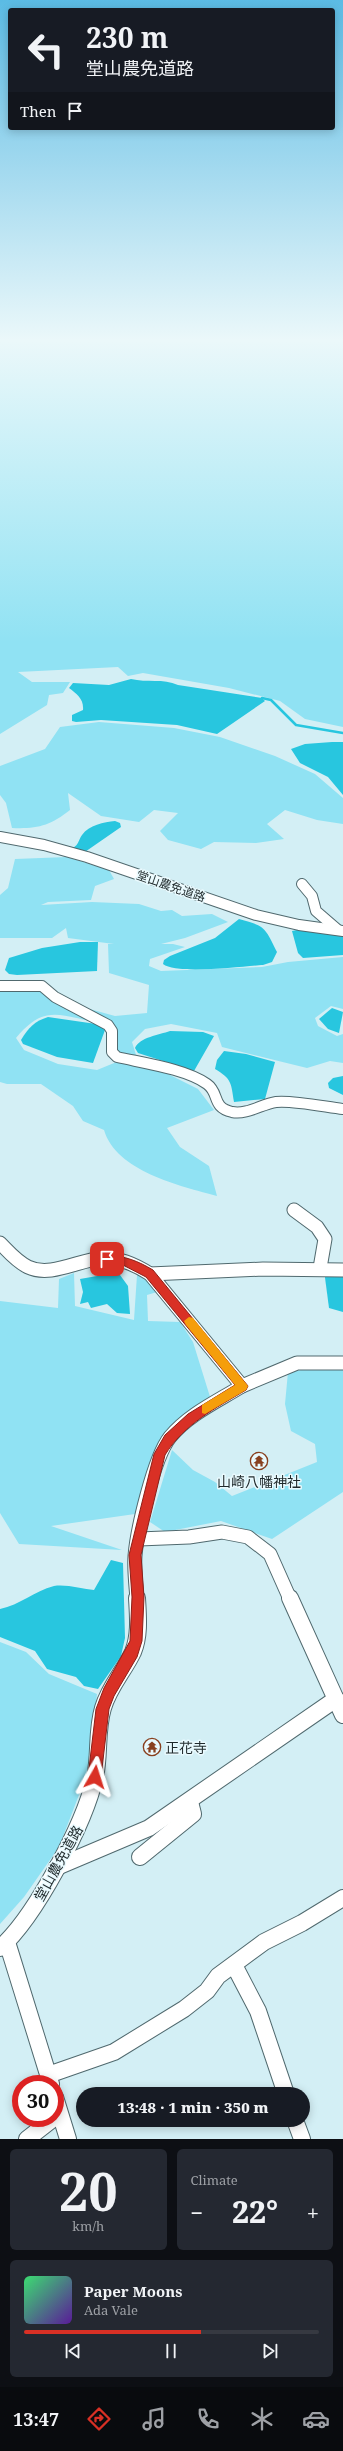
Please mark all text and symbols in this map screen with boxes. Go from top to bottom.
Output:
text: 230 m [86,18,168,56]
icon: left [20,24,72,76]
text: 堂山農免道路 [86,56,194,80]
icon: arrive [64,100,86,122]
text: Then [20,101,56,121]
street label: 堂山農免道路 [134,866,208,906]
pin [90,1242,124,1276]
icon: arrive [96,1248,118,1270]
temple icon: 山崎八幡神社 [249,1451,269,1471]
place label: 山崎八幡神社 [217,1472,301,1491]
temple icon: 正花寺 [142,1737,162,1757]
place label: 正花寺 [165,1738,207,1757]
position arrow [74,1756,116,1798]
street label: 堂山農免道路 [29,1822,87,1904]
speed limit sign: 30 [12,2075,64,2127]
text: 13:48 · 1 min · 350 m [117,2097,269,2117]
text: 20 [59,2155,118,2226]
text: Climate [191,2171,238,2189]
text: 22° [232,2191,278,2232]
text: − [191,2197,203,2227]
text: + [307,2197,319,2227]
text: km/h [72,2217,104,2235]
text: Paper Moons [84,2281,183,2301]
text: Ada Vale [84,2301,138,2319]
icon: previous [62,2340,84,2362]
icon: pause [160,2340,182,2362]
icon: next [259,2340,281,2362]
icon: directions [85,2405,113,2433]
icon: music [140,2405,168,2433]
icon: phone [194,2405,222,2433]
icon: climate [248,2405,276,2433]
icon: car [302,2405,330,2433]
text: 13:47 [13,2407,59,2431]

